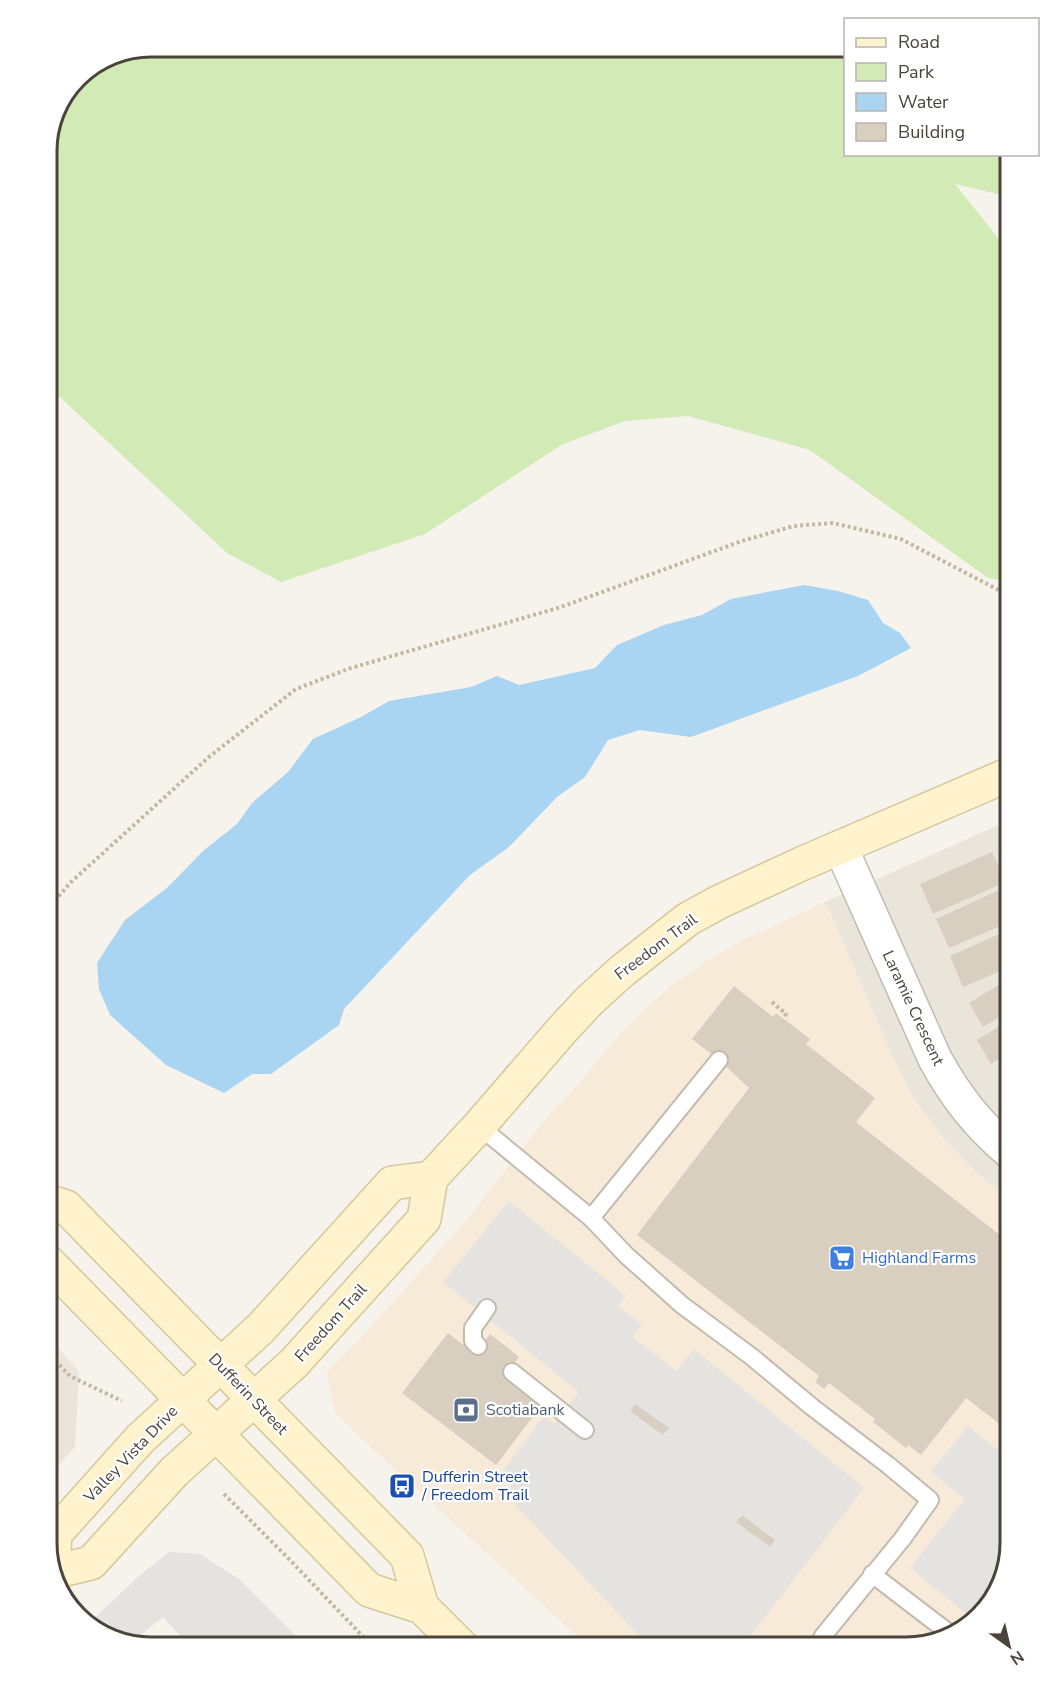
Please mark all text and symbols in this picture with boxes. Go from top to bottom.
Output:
legend [844,18,1039,156]
text: Road [898,30,940,54]
text: Park [898,60,935,84]
text: Water [898,90,949,114]
text: Building [898,120,965,144]
street label: Freedom Trail [610,908,702,985]
street label: Laramie Crescent [877,947,949,1069]
supermarket icon: Highland Farms [827,1243,857,1273]
place label: Highland Farms [862,1247,976,1269]
street label: Freedom Trail [290,1279,372,1367]
street label: Dufferin Street [203,1348,293,1440]
bank icon: Scotiabank [451,1395,481,1425]
place label: Scotiabank [486,1399,566,1421]
street label: Valley Vista Drive [78,1401,183,1508]
place label: Dufferin Street / Freedom Trail [421,1466,529,1506]
bus stop icon: Dufferin Street / Freedom Trail [387,1471,417,1501]
north arrow [979,1616,1039,1676]
text: N [1006,1645,1028,1670]

